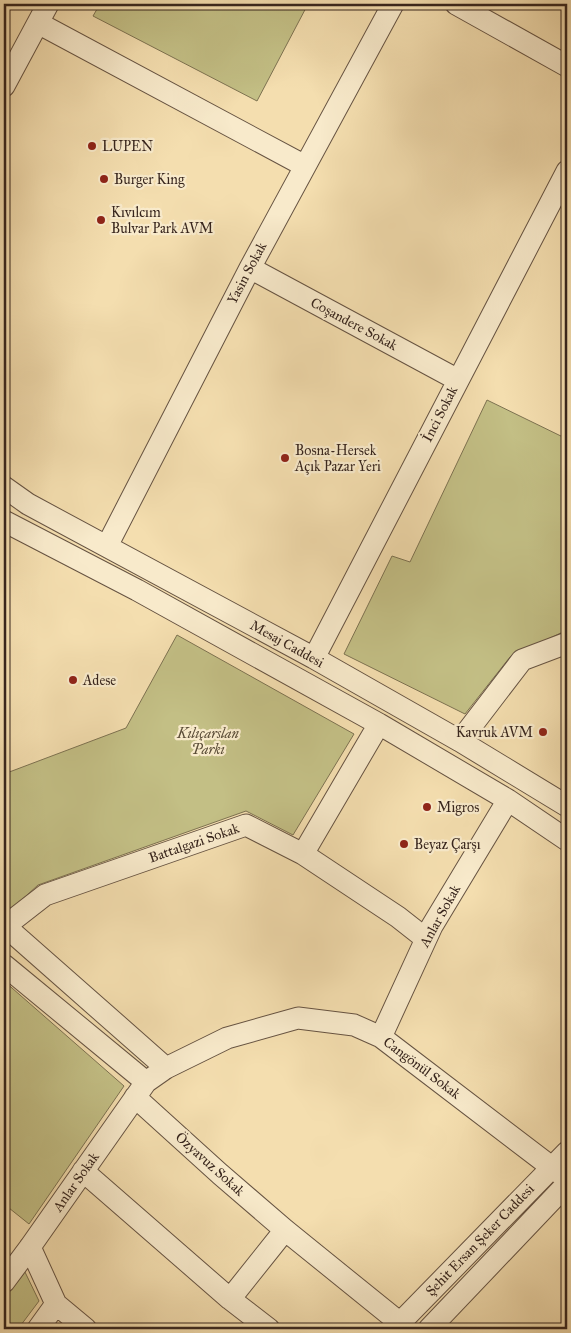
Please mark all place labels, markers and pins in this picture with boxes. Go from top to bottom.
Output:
place label: LUPEN [102,138,153,155]
marker: LUPEN [86,140,98,152]
place label: Burger King [114,171,185,188]
marker: Burger King [98,173,110,185]
place label: Kıvılcım Bulvar Park AVM [111,204,213,237]
marker: Kıvılcım Bulvar Park AVM [95,214,107,226]
place label: Bosna-Hersek Açık Pazar Yeri [294,442,381,475]
marker: Bosna-Hersek Açık Pazar Yeri [279,452,291,464]
place label: Adese [82,672,116,689]
marker: Adese [67,674,79,686]
place label: Kavruk AVM [456,724,533,741]
marker: Kavruk AVM [537,726,549,738]
place label: Migros [437,799,479,816]
marker: Migros [421,801,433,813]
place label: Beyaz Çarşı [414,836,481,853]
marker: Beyaz Çarşı [398,838,410,850]

